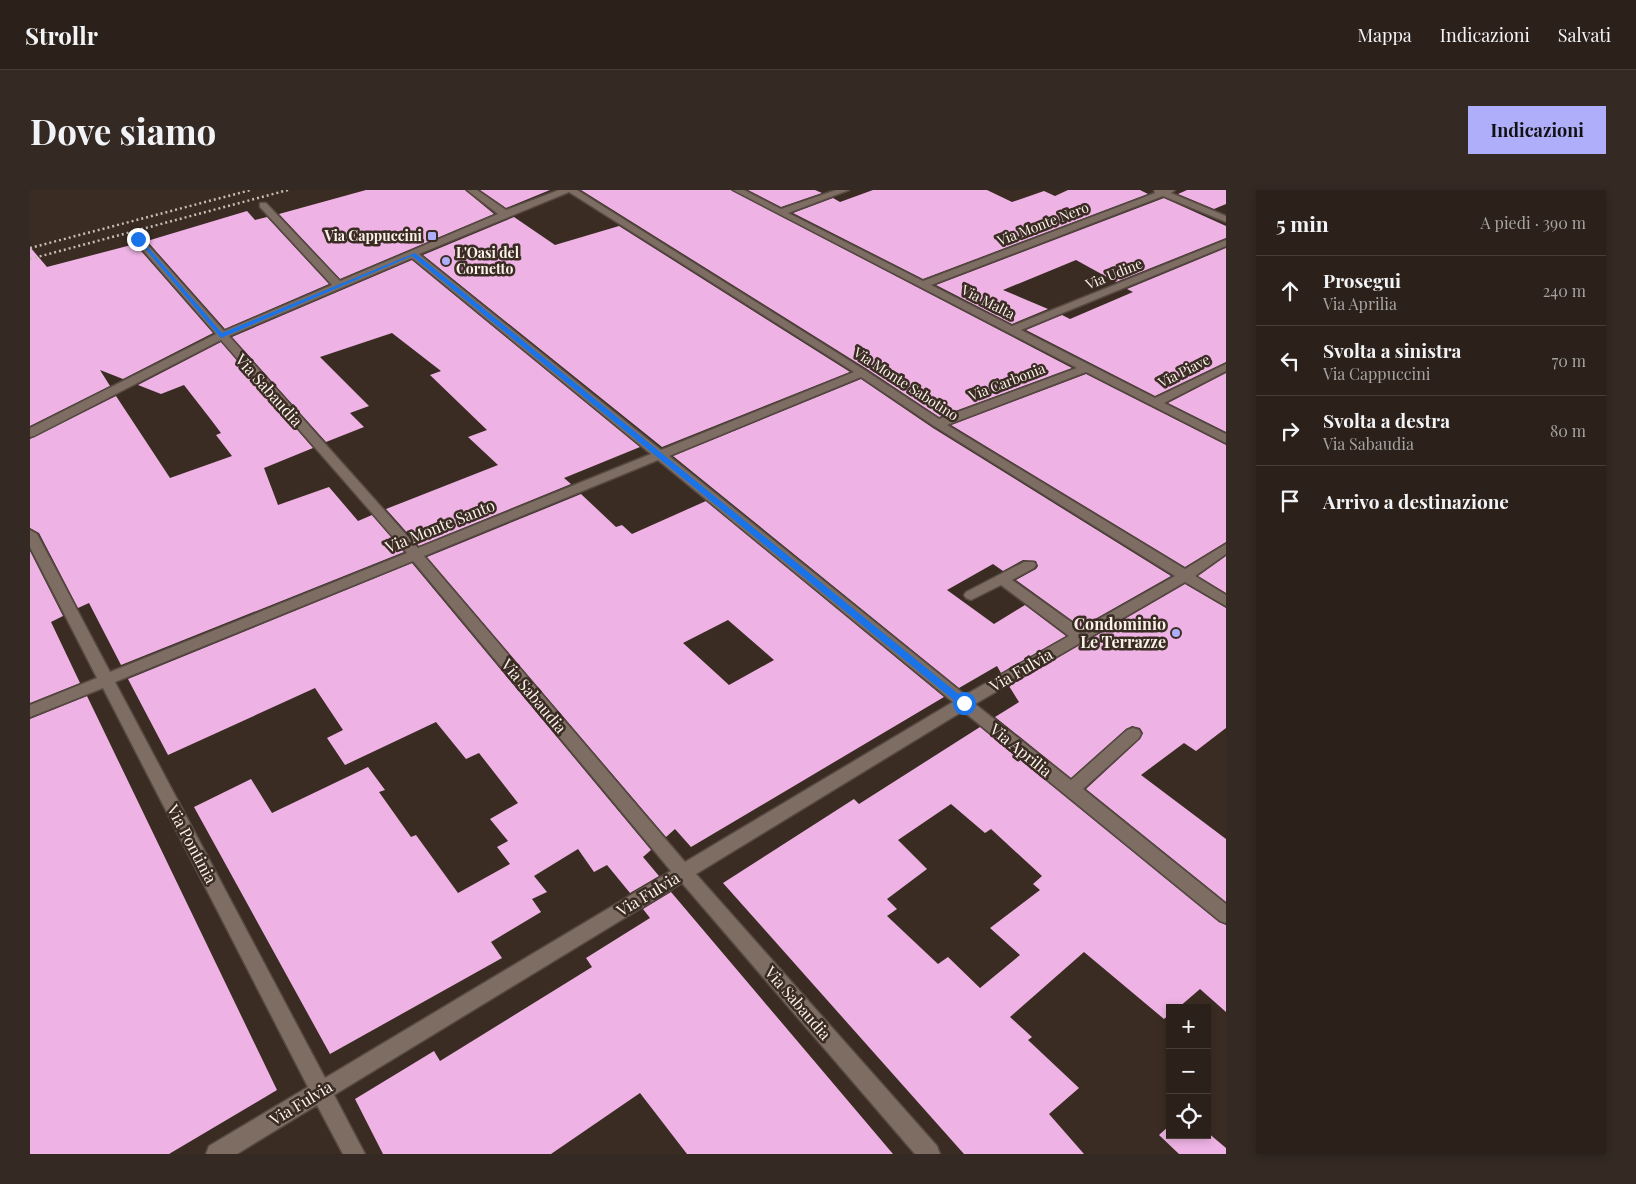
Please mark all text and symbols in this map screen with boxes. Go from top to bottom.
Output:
text: Strollr [25,19,98,51]
text: Mappa [1357,23,1412,47]
text: Indicazioni [1440,23,1530,47]
text: Salvati [1558,23,1611,47]
button: Indicazioni [1468,106,1606,154]
text: Dove siamo [30,107,216,154]
street label: Via Monte Nero [993,197,1092,250]
text: 5 min [1276,209,1329,237]
text: A piedi · 390 m [1481,212,1586,233]
place label: Via Cappuccini [323,226,423,245]
route end [127,228,150,251]
marker: Via Cappuccini [426,230,438,242]
place label: L'Oasi del Cornetto [456,243,520,278]
street label: Via Udine [1082,254,1145,294]
marker: L'Oasi del Cornetto [440,255,452,267]
text: Prosegui [1323,267,1401,293]
icon: ahead [1276,277,1304,305]
street label: Via Malta [957,280,1018,323]
text: 240 m [1543,280,1586,301]
text: Via Aprilia [1323,293,1397,314]
text: Svolta a sinistra [1323,337,1461,363]
street label: Via Monte Sabotino [849,342,963,425]
icon: left [1276,347,1304,375]
street label: Via Sabaudia [230,348,308,430]
street label: Via Piave [1154,349,1213,392]
text: 70 m [1552,350,1586,371]
street label: Via Carbonia [965,358,1048,405]
text: Via Cappuccini [1323,363,1430,384]
text: Svolta a destra [1323,407,1450,433]
icon: right [1276,417,1304,445]
text: 80 m [1550,420,1586,441]
text: Via Sabaudia [1323,433,1414,454]
icon: arrive [1276,487,1304,515]
text: Arrivo a destinazione [1323,488,1509,514]
street label: Via Monte Santo [381,494,498,557]
place label: Condominio Le Terrazze [1074,613,1166,652]
marker: Condominio Le Terrazze [1170,627,1182,639]
street label: Via Fulvia [985,643,1056,697]
street label: Via Sabaudia [496,653,572,737]
route start [953,692,976,715]
street label: Via Aprilia [985,718,1057,781]
street label: Via Pontinia [162,800,222,887]
street label: Via Fulvia [612,867,683,921]
street label: Via Sabaudia [760,961,836,1044]
map controls [1166,1004,1211,1139]
button: + [1166,1004,1211,1049]
button: − [1166,1049,1211,1094]
street label: Via Fulvia [265,1076,336,1130]
button: locate [1166,1094,1211,1139]

